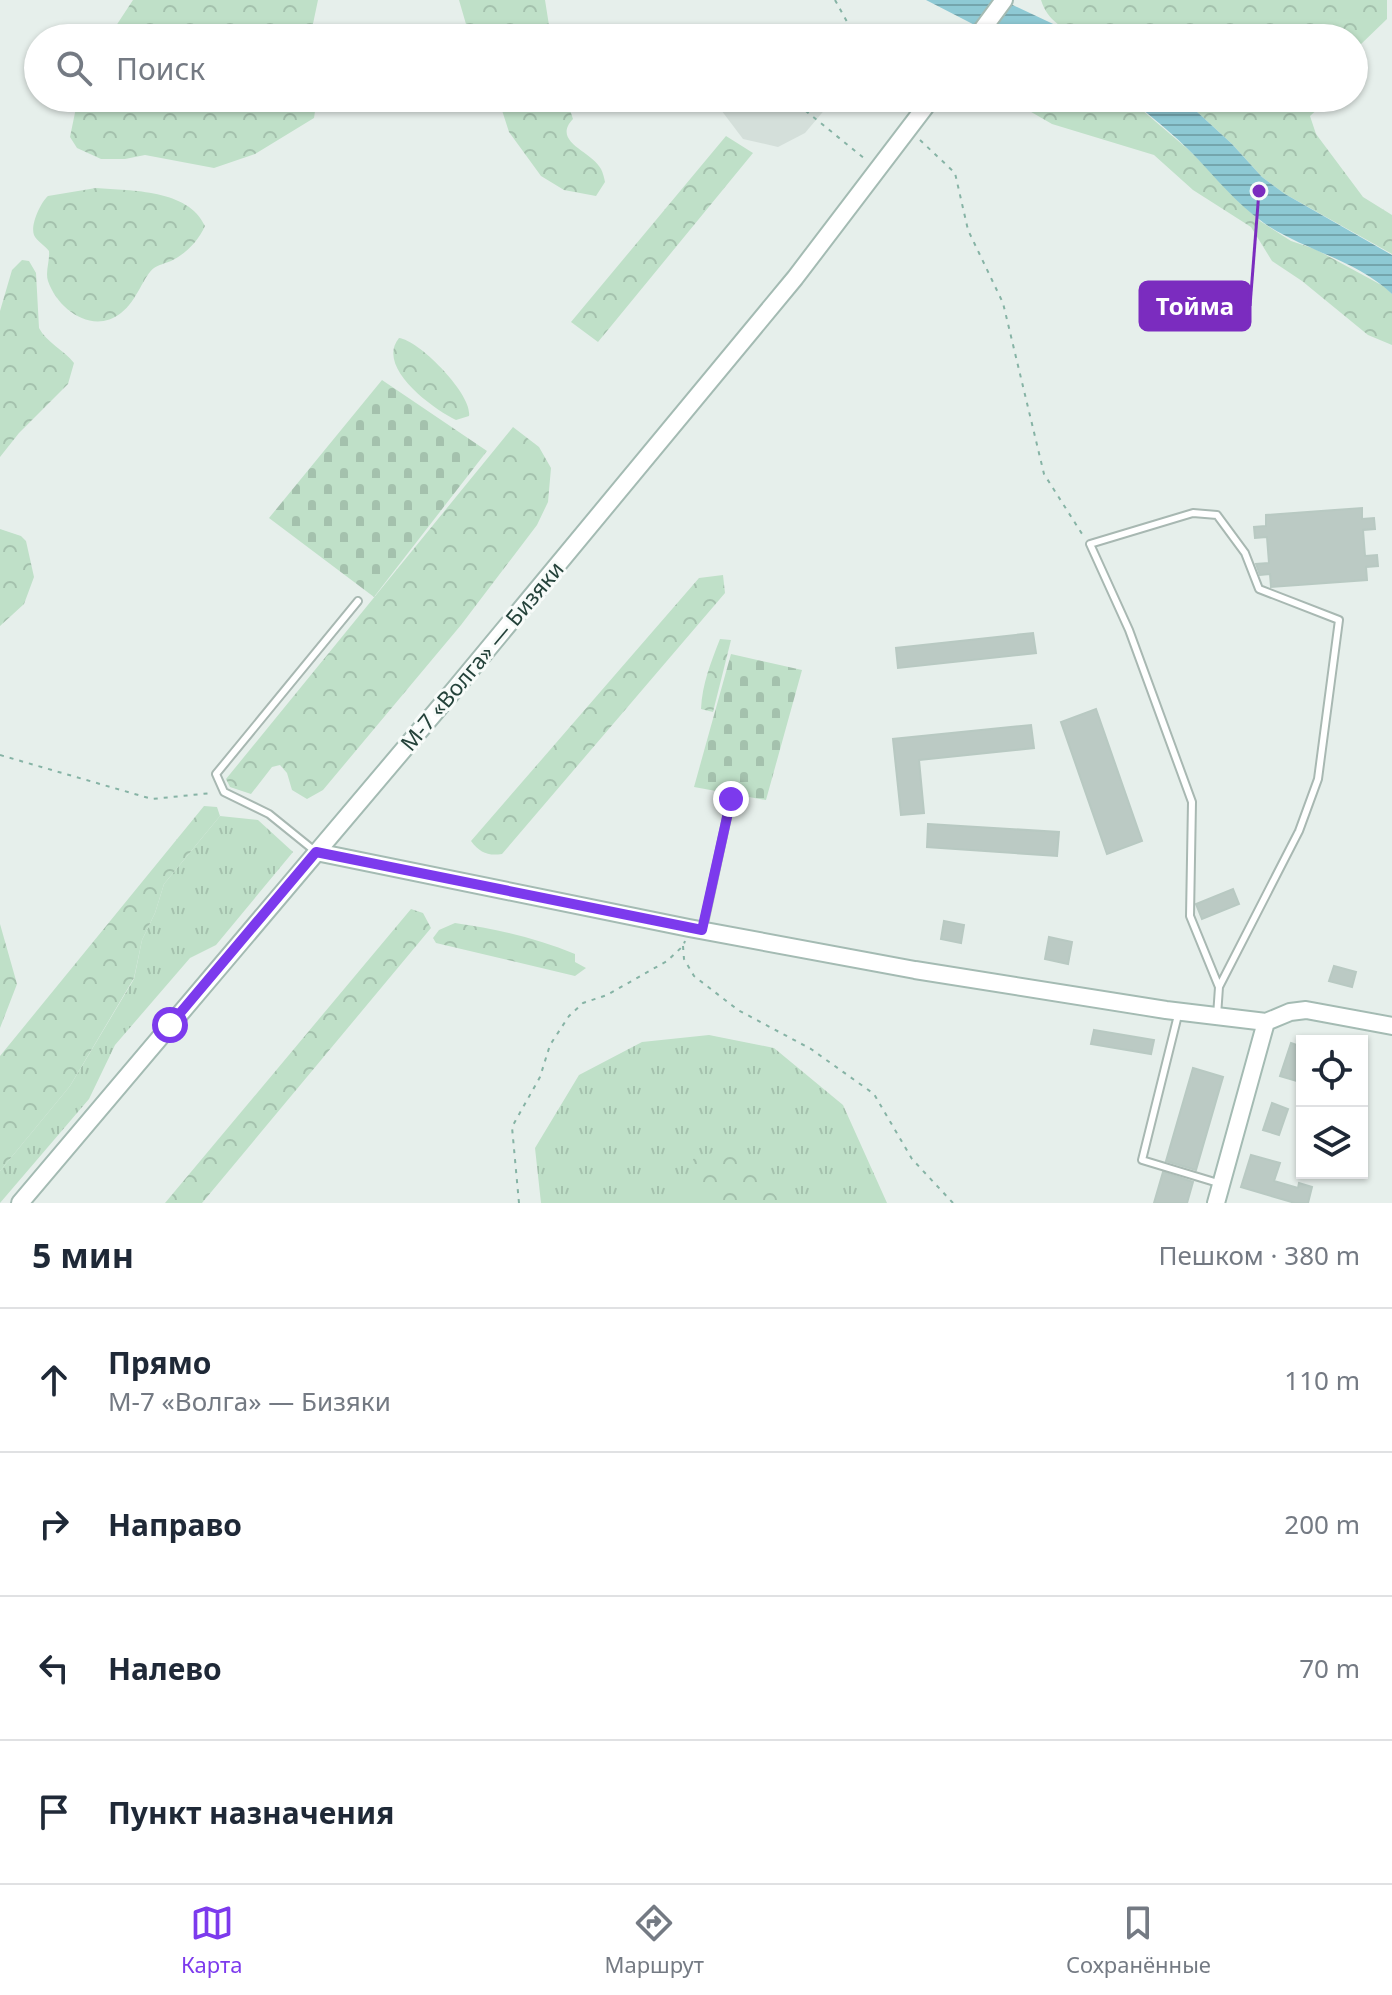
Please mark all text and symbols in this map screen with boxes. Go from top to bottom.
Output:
search box [24,24,1368,112]
icon: search [52,46,96,90]
text: Поиск [116,48,205,89]
callout: Тойма [1140,282,1250,330]
text: Тойма [1156,289,1234,322]
street label: М-7 «Волга» — Бизяки [393,554,570,757]
route end [713,781,749,817]
route start [152,1007,188,1043]
map controls [1296,1035,1368,1179]
button: locate [1296,1035,1368,1107]
button: layers [1296,1107,1368,1179]
text: 5 мин [32,1232,134,1278]
text: Пешком · 380 m [1158,1237,1360,1273]
text: Прямо [108,1342,212,1383]
icon: ahead [32,1358,76,1402]
text: 110 m [1284,1362,1360,1398]
text: М-7 «Волга» — Бизяки [108,1383,391,1419]
icon: right [32,1502,76,1546]
text: Направо [108,1504,242,1545]
text: 200 m [1284,1506,1360,1542]
icon: left [32,1646,76,1690]
text: Налево [108,1648,222,1689]
text: 70 m [1299,1650,1360,1686]
icon: arrive [32,1790,76,1834]
text: Пункт назначения [108,1792,394,1833]
tab: Карта [181,1901,242,1979]
tab: Маршрут [604,1901,704,1979]
tab: Сохранённые [1066,1901,1211,1979]

